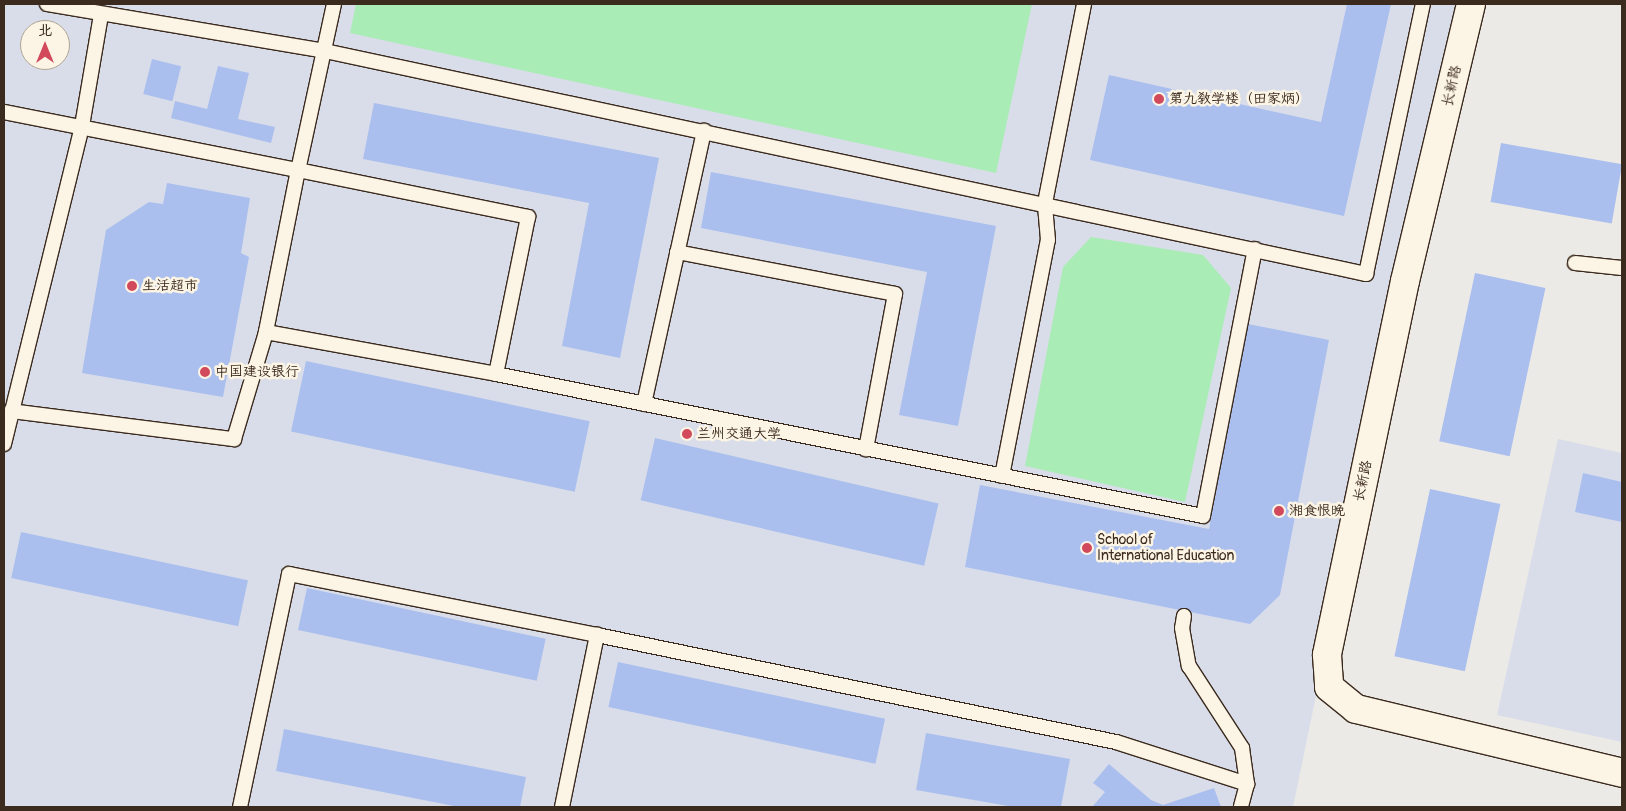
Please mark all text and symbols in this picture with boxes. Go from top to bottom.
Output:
north arrow [20,20,70,70]
text: 北 [38,22,52,39]
street label: 长新路 [1439,64,1465,108]
place label: 第九教学楼（田家炳） [1169,91,1309,107]
marker: 第九教学楼（田家炳） [1153,93,1165,105]
place label: 生活超市 [142,278,198,294]
marker: 生活超市 [126,280,138,292]
place label: 中国建设银行 [215,364,299,380]
marker: 中国建设银行 [199,366,211,378]
place label: 兰州交通大学 [697,426,781,442]
marker: 兰州交通大学 [681,428,693,440]
street label: 长新路 [1350,459,1376,503]
place label: 湘食恨晚 [1289,503,1345,519]
marker: 湘食恨晚 [1273,505,1285,517]
place label: School of International Education [1097,532,1234,564]
marker: School of International Education [1081,542,1093,554]

